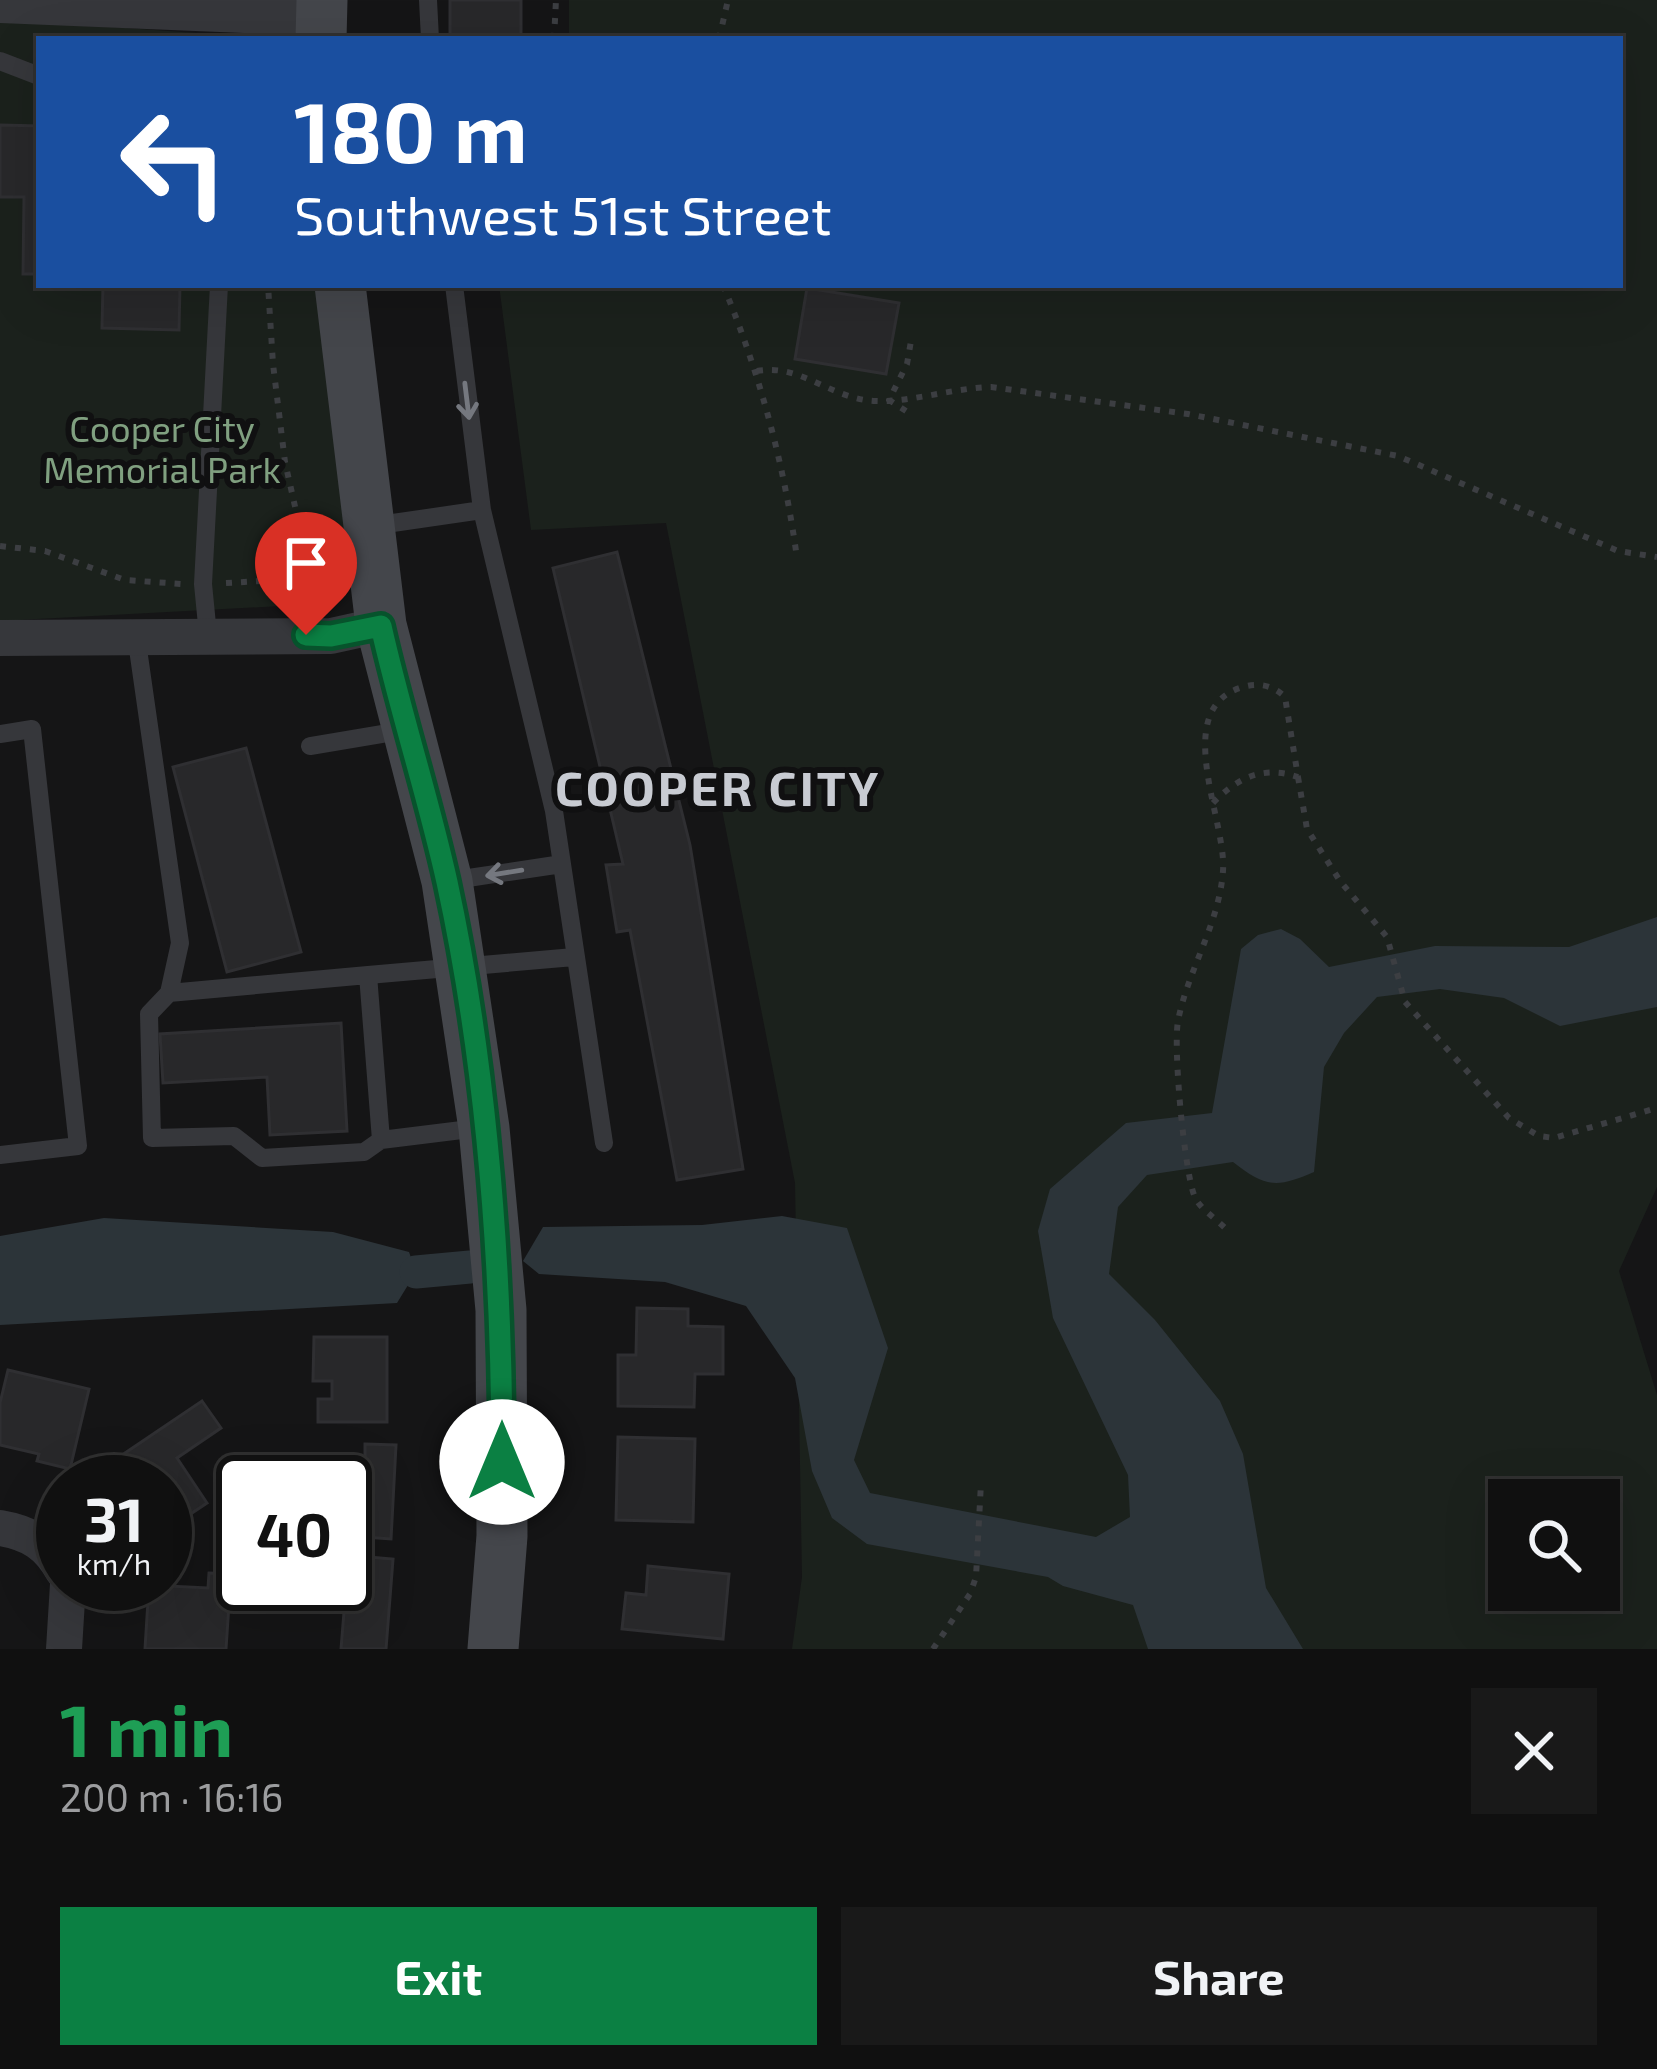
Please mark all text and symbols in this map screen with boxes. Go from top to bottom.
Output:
text: 180 m [294,79,528,180]
icon: left [96,84,252,240]
text: Southwest 51st Street [294,181,832,246]
one-way arrow [457,381,479,420]
park label: Cooper City Memorial Park [43,406,281,490]
pin [255,512,357,635]
icon: arrive [273,530,339,596]
district label: COOPER CITY [555,758,881,816]
one-way arrow [485,862,524,885]
position arrow [439,1399,565,1525]
speed limit sign: 40 [216,1455,372,1611]
map controls [1488,1479,1620,1611]
button: search [1488,1479,1620,1611]
text: 31 [84,1482,144,1554]
text: km/h [77,1545,151,1581]
text: 1 min [60,1685,233,1771]
button: close [1471,1688,1597,1814]
text: 200 m · 16:16 [60,1773,283,1820]
button: Exit [60,1907,817,2045]
button: Share [841,1907,1597,2045]

